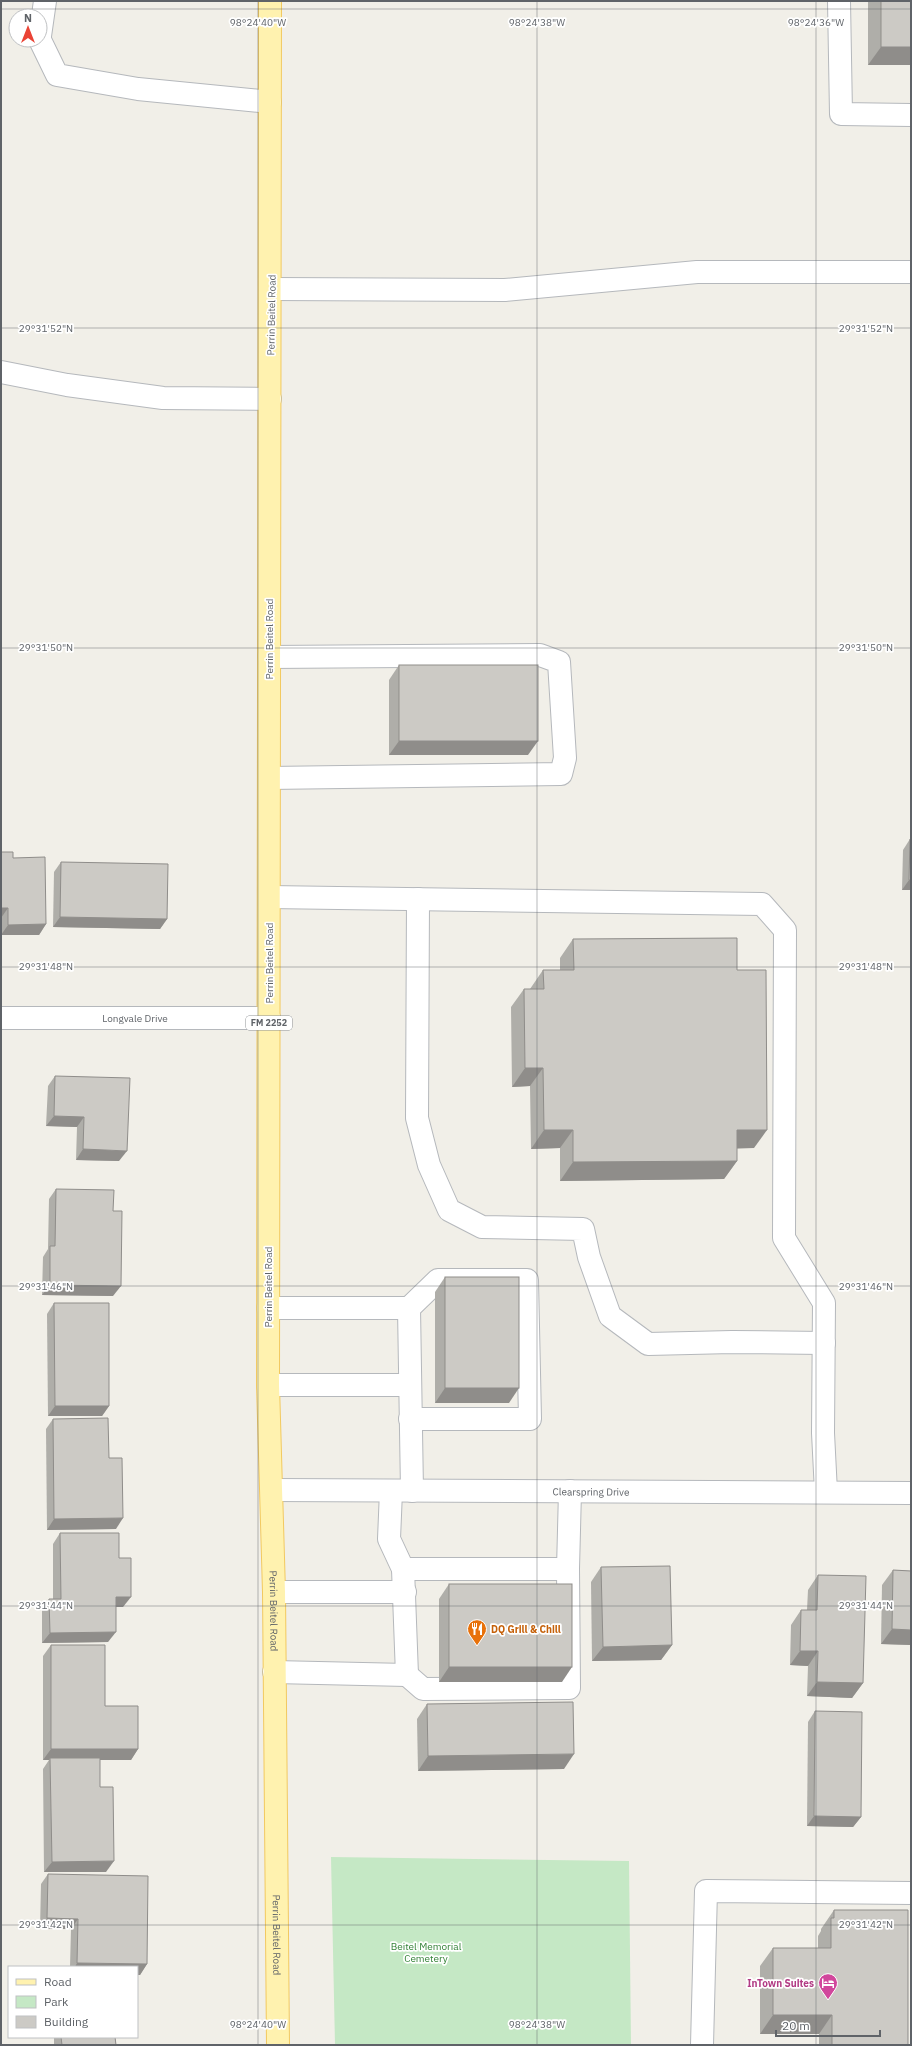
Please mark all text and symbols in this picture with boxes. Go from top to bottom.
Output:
north arrow [8,8,48,48]
text: N [24,11,32,25]
text: 98°24'40"W [230,16,286,29]
text: 98°24'38"W [509,16,565,29]
text: 98°24'36"W [788,16,844,29]
street label: Perrin Beitel Road [264,275,279,356]
text: 29°31'52"N [19,322,73,335]
text: 29°31'52"N [839,322,893,335]
street label: Perrin Beitel Road [263,599,276,679]
text: 29°31'50"N [19,641,73,654]
text: 29°31'50"N [839,641,893,654]
street label: Perrin Beitel Road [263,923,276,1003]
text: 29°31'48"N [19,960,73,973]
text: 29°31'48"N [839,960,893,973]
street label: Longvale Drive [102,1012,168,1025]
road number: FM 2252 [246,1016,292,1030]
street label: Perrin Beitel Road [262,1247,275,1327]
text: 29°31'46"N [19,1280,73,1293]
text: 29°31'46"N [839,1280,893,1293]
street label: Clearspring Drive [553,1485,630,1499]
street label: Perrin Beitel Road [266,1570,281,1651]
text: 29°31'44"N [19,1599,73,1612]
text: 29°31'44"N [839,1599,893,1612]
restaurant icon: DQ Grill & Chill [466,1618,488,1646]
place label: DQ Grill & Chill [491,1623,561,1636]
street label: Perrin Beitel Road [270,1894,283,1975]
text: 29°31'42"N [19,1918,73,1931]
text: 29°31'42"N [839,1918,893,1931]
park label: Beitel Memorial Cemetery [391,1940,462,1965]
legend [8,1966,138,2038]
hotel icon: InTown Suites [817,1972,839,2000]
text: Road [44,1974,72,1989]
place label: InTown Suites [747,1977,814,1990]
text: Park [44,1994,69,2009]
scale bar [776,2012,880,2038]
text: Building [44,2014,89,2029]
text: 98°24'40"W [230,2018,286,2031]
text: 98°24'38"W [509,2018,565,2031]
text: 20 m [782,2018,810,2033]

